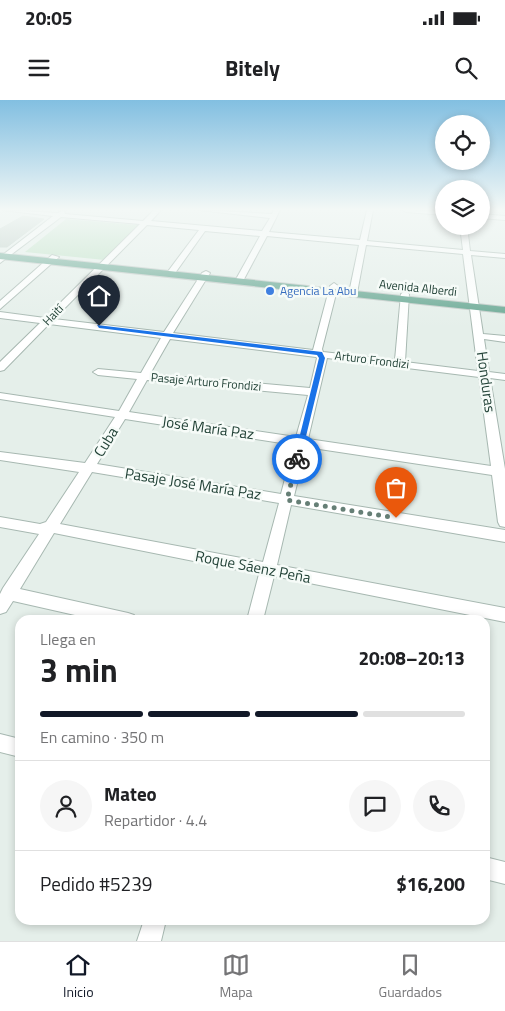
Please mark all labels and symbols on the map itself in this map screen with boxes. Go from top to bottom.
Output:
street label: Avenida Alberdi [378,274,458,301]
pin [78,275,120,326]
place label: Agencia La Abu [280,281,356,300]
marker: Agencia La Abu [264,285,276,297]
street label: Haití [38,299,69,330]
street label: Arturo Frondizi [334,346,410,373]
street label: Honduras [471,350,502,414]
street label: Pasaje Arturo Frondizi [150,367,262,396]
street label: José María Paz [161,410,256,445]
street label: Cuba [88,422,124,461]
courier [272,434,322,484]
street label: Pasaje José María Paz [123,461,263,506]
pin [375,467,417,518]
street label: Roque Sáenz Peña [193,544,313,589]

